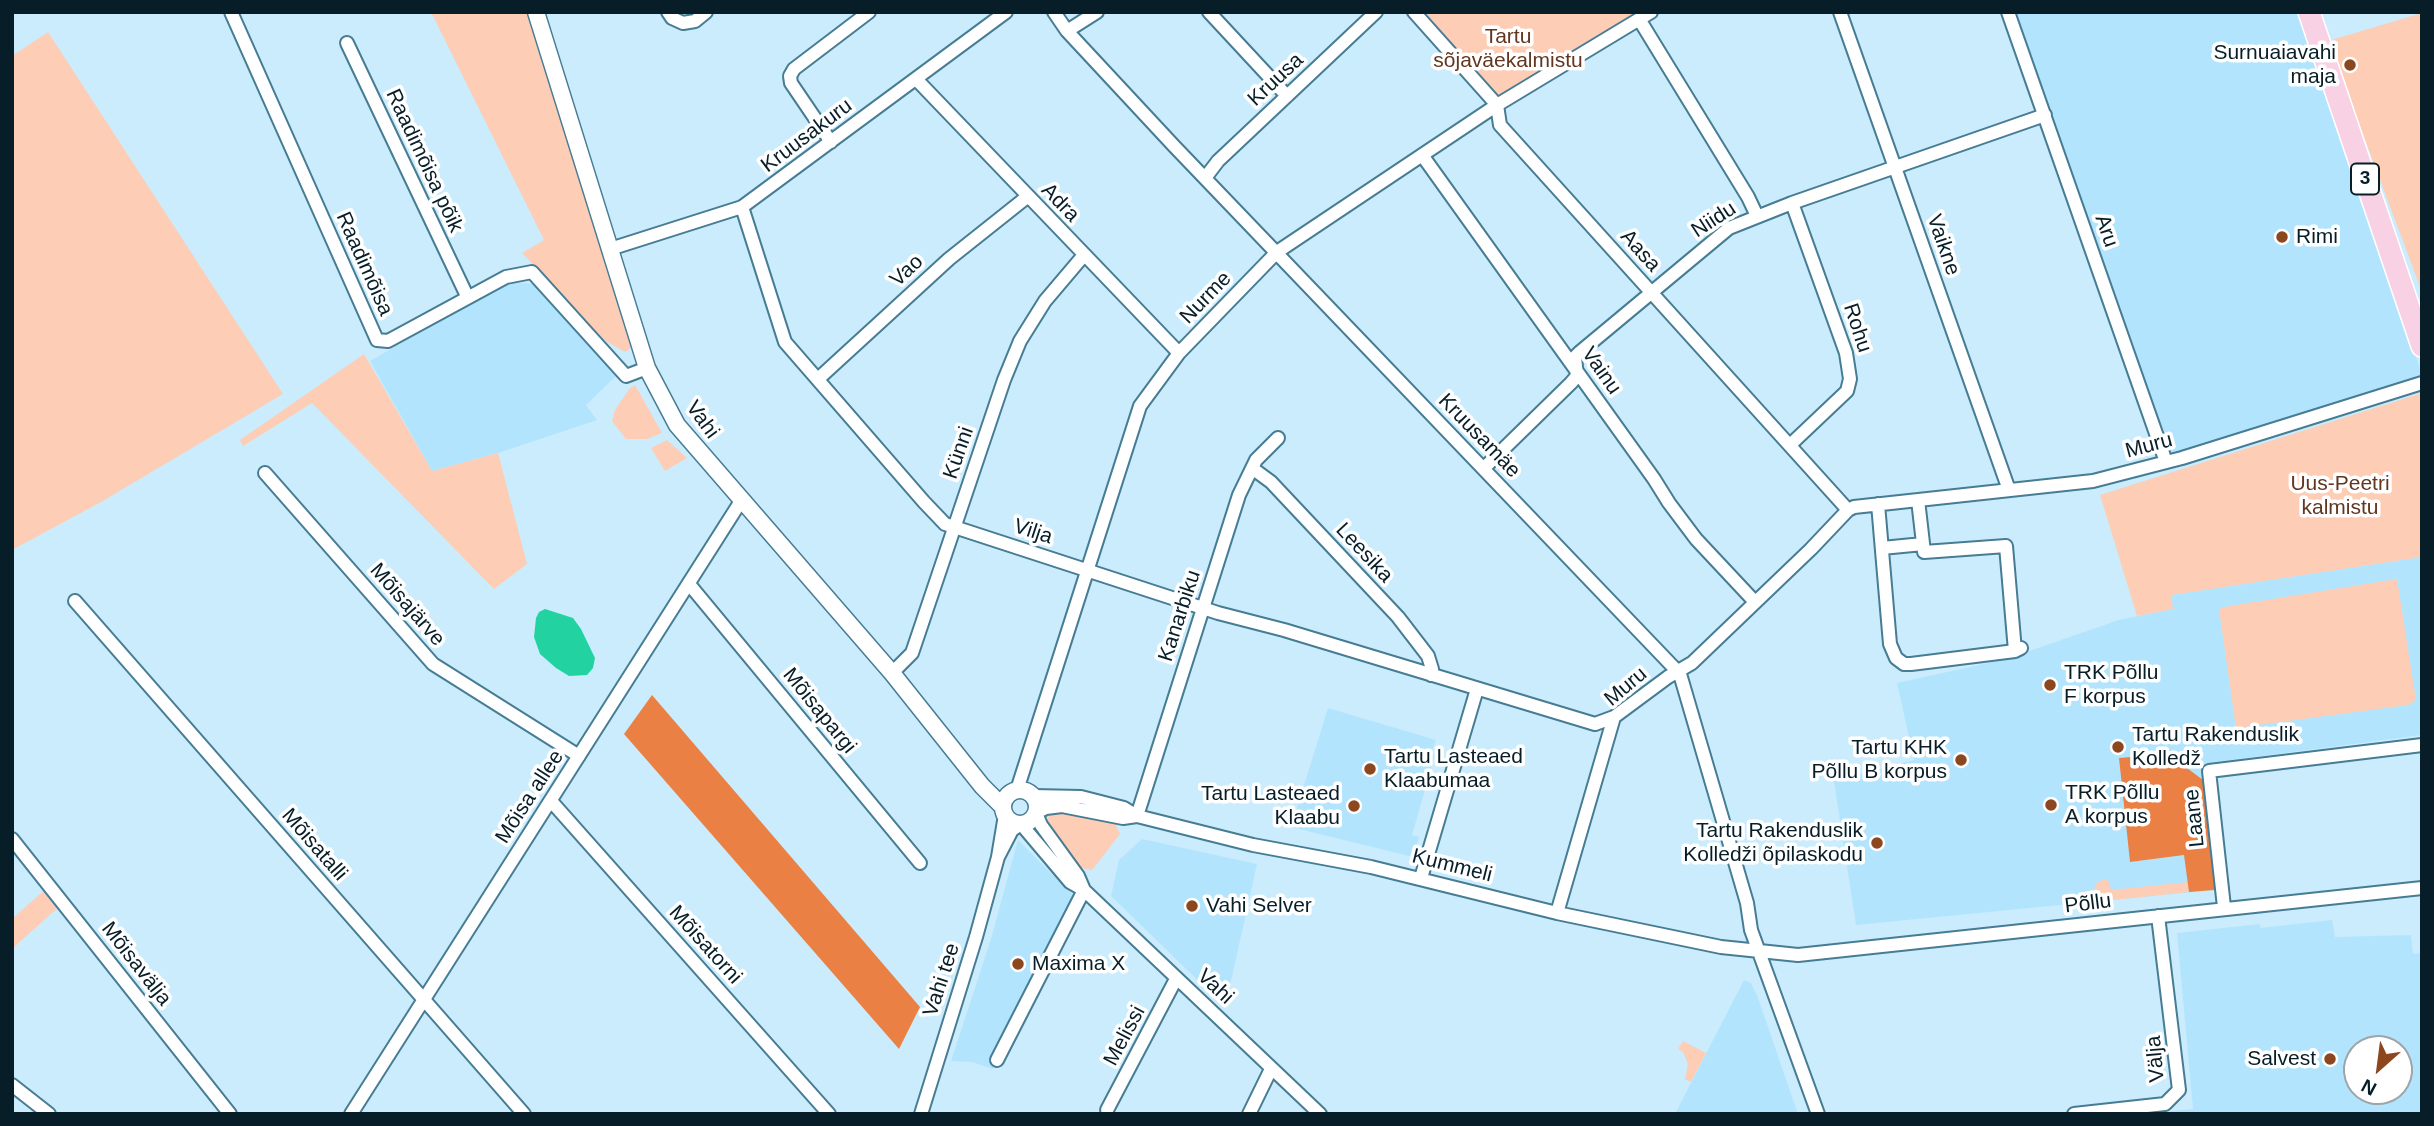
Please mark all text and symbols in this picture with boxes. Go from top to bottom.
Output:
park label: Tartu sõjaväekalmistu [1433,24,1583,74]
place label: Surnuaiavahi maja [2213,40,2336,90]
street label: Kruusa [1243,48,1309,112]
marker: Surnuaiavahi maja [2342,57,2358,73]
street label: Raadimõisa põik [380,85,468,237]
street label: Kruusakuru [757,94,857,178]
road number: 3 [2351,164,2379,195]
street label: Adra [1036,178,1084,228]
street label: Niidu [1687,196,1741,244]
street label: Raadimõisa [330,208,398,320]
street label: Vaikne [1921,211,1965,279]
street label: Aru [2089,211,2123,251]
place label: Rimi [2296,224,2338,250]
street label: Aasa [1615,225,1665,277]
marker: Rimi [2274,229,2290,245]
street label: Vao [885,250,929,292]
street label: Nurme [1175,267,1237,329]
street label: Rohu [1837,300,1877,356]
street label: Vainu [1576,342,1626,400]
street label: Kruusamäe [1433,389,1525,483]
street label: Vahi [680,396,724,444]
street label: Künni [938,424,980,482]
street label: Muru [2123,428,2175,464]
park label: Uus-Peetri kalmistu [2290,471,2390,521]
street label: Vilja [1010,514,1056,550]
street label: Leesika [1330,518,1398,588]
street label: Mõisajärve [364,558,450,652]
street label: Kanarbiku [1153,567,1207,665]
place label: TRK Põllu F korpus [2064,660,2159,710]
street label: Muru [1600,662,1652,712]
street label: Mõisapargi [777,663,861,759]
marker: TRK Põllu F korpus [2042,677,2058,693]
place label: Tartu Rakenduslik Kolledž [2132,722,2299,772]
place label: Tartu KHK Põllu B korpus [1812,735,1947,785]
marker: Tartu Rakenduslik Kolledž [2110,739,2126,755]
place label: Tartu Lasteaed Klaabumaa [1384,744,1523,794]
street label: Mõisa allee [491,746,569,848]
marker: Tartu KHK Põllu B korpus [1953,752,1969,768]
marker: Tartu Lasteaed Klaabumaa [1362,761,1378,777]
place label: TRK Põllu A korpus [2065,780,2160,830]
place label: Tartu Lasteaed Klaabu [1201,781,1340,831]
street label: Laane [2179,788,2211,848]
marker: TRK Põllu A korpus [2043,797,2059,813]
marker: Tartu Lasteaed Klaabu [1346,798,1362,814]
street label: Mõisatalli [276,804,352,886]
place label: Tartu Rakenduslik Kolledži õpilaskodu [1683,818,1863,868]
marker: Tartu Rakenduslik Kolledži õpilaskodu [1869,835,1885,851]
street label: Kummeli [1409,844,1495,888]
street label: Põllu [2063,889,2113,919]
place label: Vahi Selver [1206,893,1312,919]
marker: Vahi Selver [1184,898,1200,914]
street label: Mõisatorni [663,901,747,989]
street label: Mõisavälja [96,917,176,1011]
street label: Vahi tee [918,940,966,1020]
place label: Maxima X [1032,951,1125,977]
marker: Maxima X [1010,956,1026,972]
street label: Vahi [1192,964,1238,1010]
street label: Melissi [1099,1002,1151,1070]
street label: Välja [2141,1035,2171,1083]
north arrow [2343,1035,2413,1105]
place label: Salvest [2247,1046,2316,1072]
marker: Salvest [2322,1051,2338,1067]
text: N [2358,1075,2380,1100]

